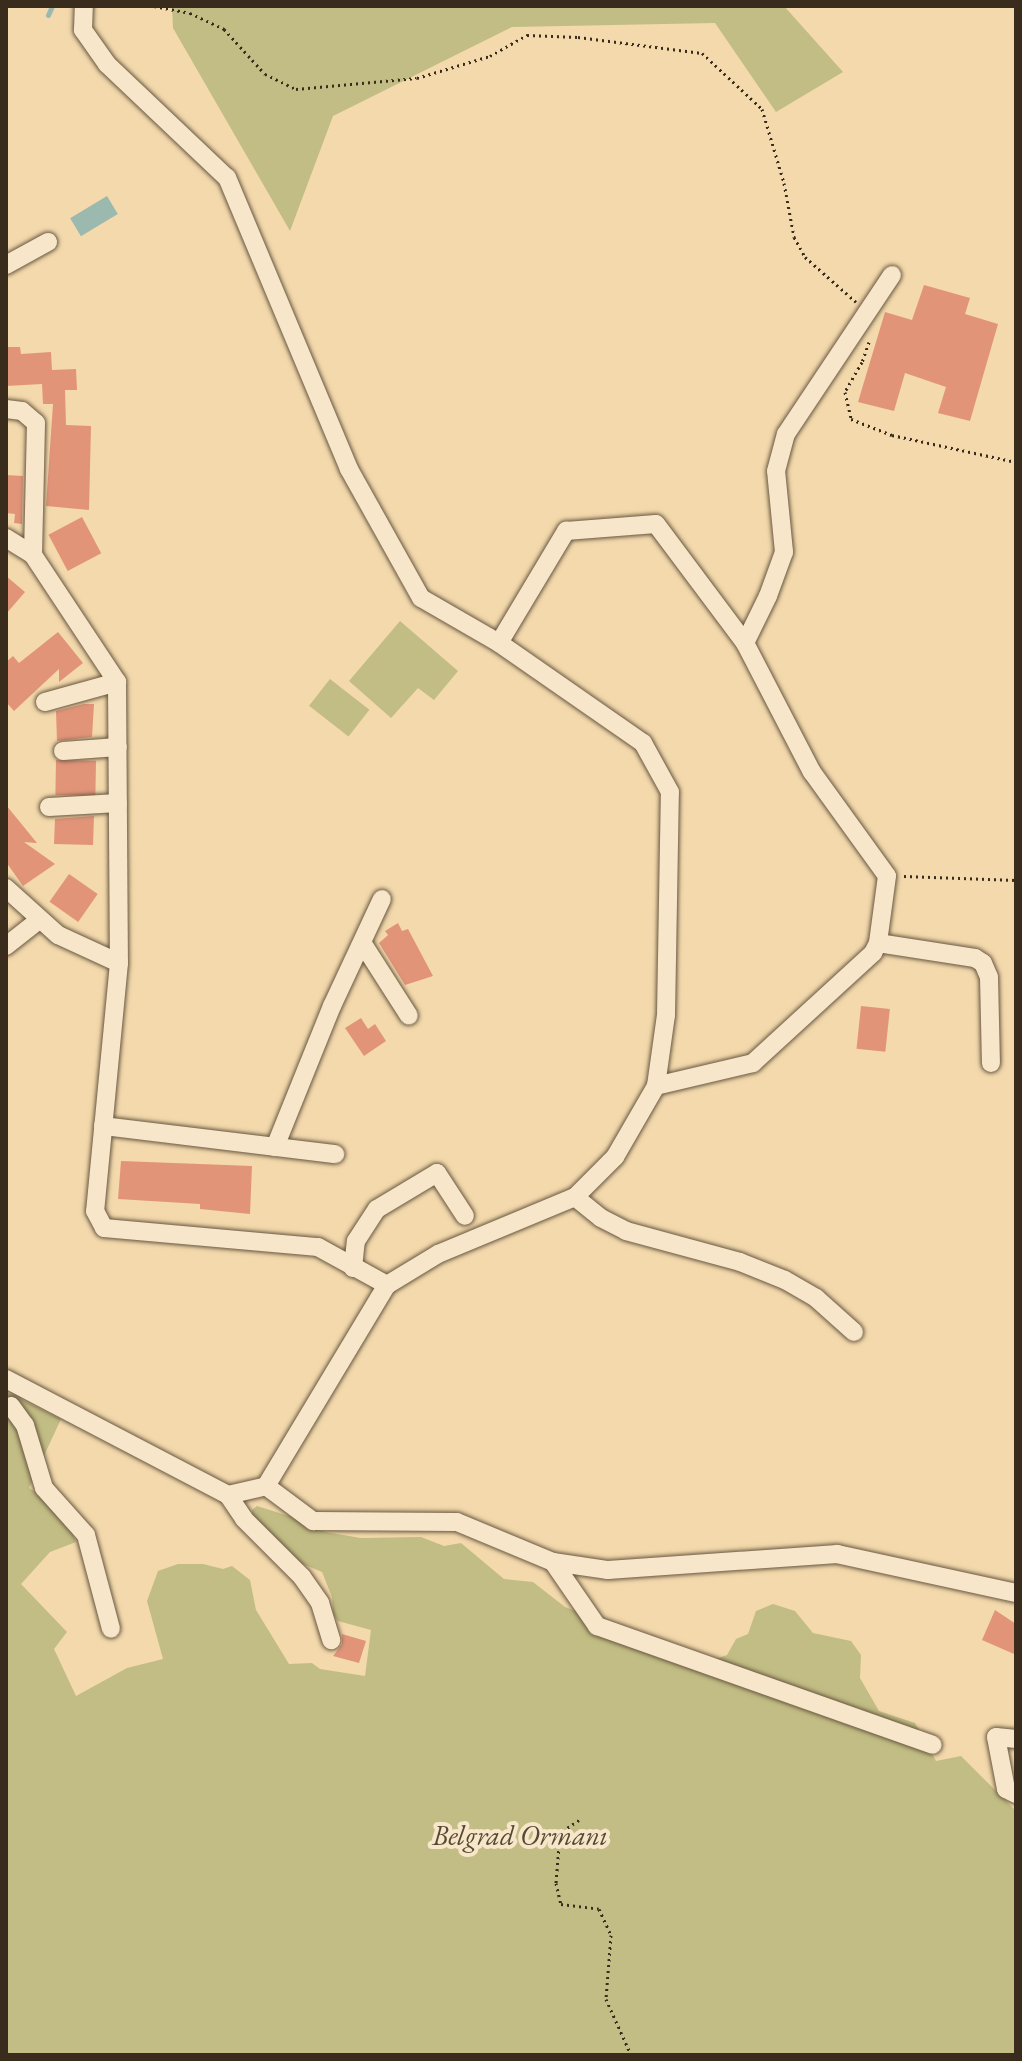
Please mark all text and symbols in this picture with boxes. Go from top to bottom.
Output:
park label: Belgrad Ormanı [432,1818,608,1852]

